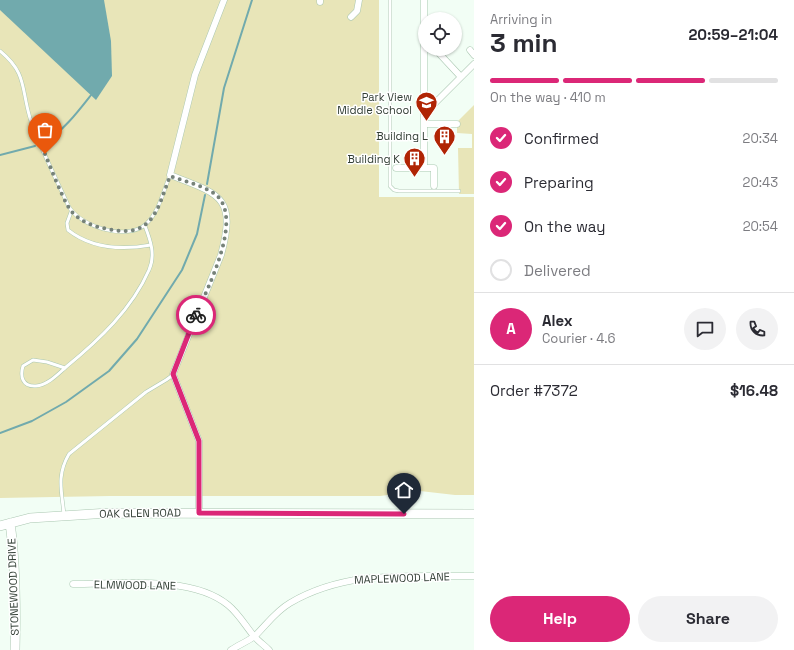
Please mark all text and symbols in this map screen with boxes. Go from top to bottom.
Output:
text: Arriving in [490,11,552,28]
map controls [418,12,462,56]
button: locate [418,12,462,56]
text: 20:59–21:04 [688,25,778,44]
text: 3 min [490,26,558,60]
text: On the way · 410 m [490,89,606,106]
place label: Park View Middle School [337,90,412,117]
school or university icon: Park View Middle School [414,90,440,123]
pin [28,113,62,154]
icon: bag [34,119,56,141]
building icon: Building L [431,123,457,156]
icon: check [490,127,512,149]
place label: Building L [376,129,428,143]
text: Confirmed [524,129,599,148]
text: 20:34 [743,130,778,147]
building icon: Building K [402,146,428,179]
place label: Building K [347,152,400,166]
icon: check [490,171,512,193]
text: Preparing [524,173,594,192]
text: 20:43 [743,174,778,191]
icon: check [490,215,512,237]
text: On the way [524,217,605,236]
text: 20:54 [743,218,778,235]
text: Delivered [524,261,591,280]
courier [176,295,216,335]
icon: bike [185,304,207,326]
button: chat [684,308,726,350]
button: phone [736,308,778,350]
text: Alex [542,311,573,330]
text: A [506,319,516,338]
text: Courier · 4.6 [542,330,615,347]
text: Order #7372 [490,381,578,400]
text: $16.48 [730,381,778,400]
pin [387,473,421,514]
icon: home [393,479,415,501]
street label: OAK GLEN ROAD [99,505,181,521]
street label: STONEWOOD DRIVE [4,538,22,636]
street label: MAPLEWOOD LANE [354,569,450,587]
street label: ELMWOOD LANE [94,577,176,593]
button: Help [490,596,630,642]
button: Share [638,596,778,642]

